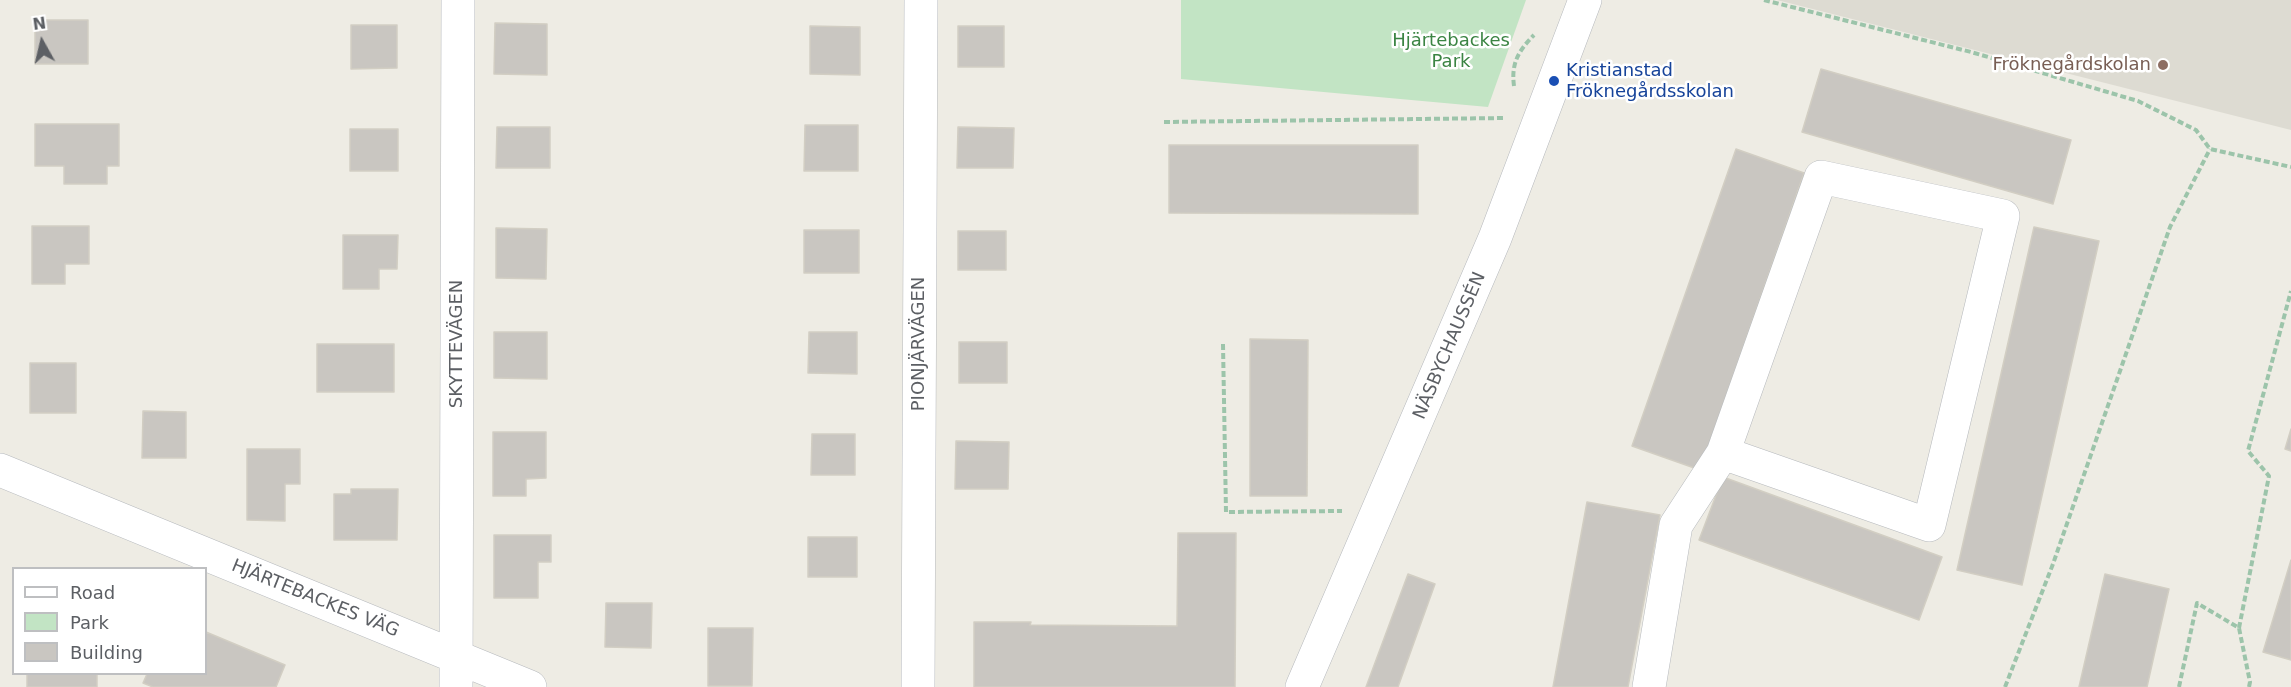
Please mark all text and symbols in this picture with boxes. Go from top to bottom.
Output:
north arrow [12,12,72,72]
text: N [31,13,47,34]
park label: Hjärtebackes Park [1392,30,1510,72]
place label: Fröknegårdskolan [1992,54,2151,76]
marker: Fröknegårdskolan [2156,58,2170,72]
place label: Kristianstad Fröknegårdsskolan [1566,60,1734,103]
marker: Kristianstad Fröknegårdsskolan [1547,74,1561,88]
street label: NÄSBYCHAUSSÉN [1409,269,1491,423]
street label: PIONJÄRVÄGEN [908,277,930,411]
street label: SKYTTEVÄGEN [446,280,468,408]
street label: HJÄRTEBACKES VÄG [228,556,402,642]
legend [12,567,207,675]
text: Road [70,582,115,603]
text: Park [70,612,109,633]
text: Building [70,642,143,663]

